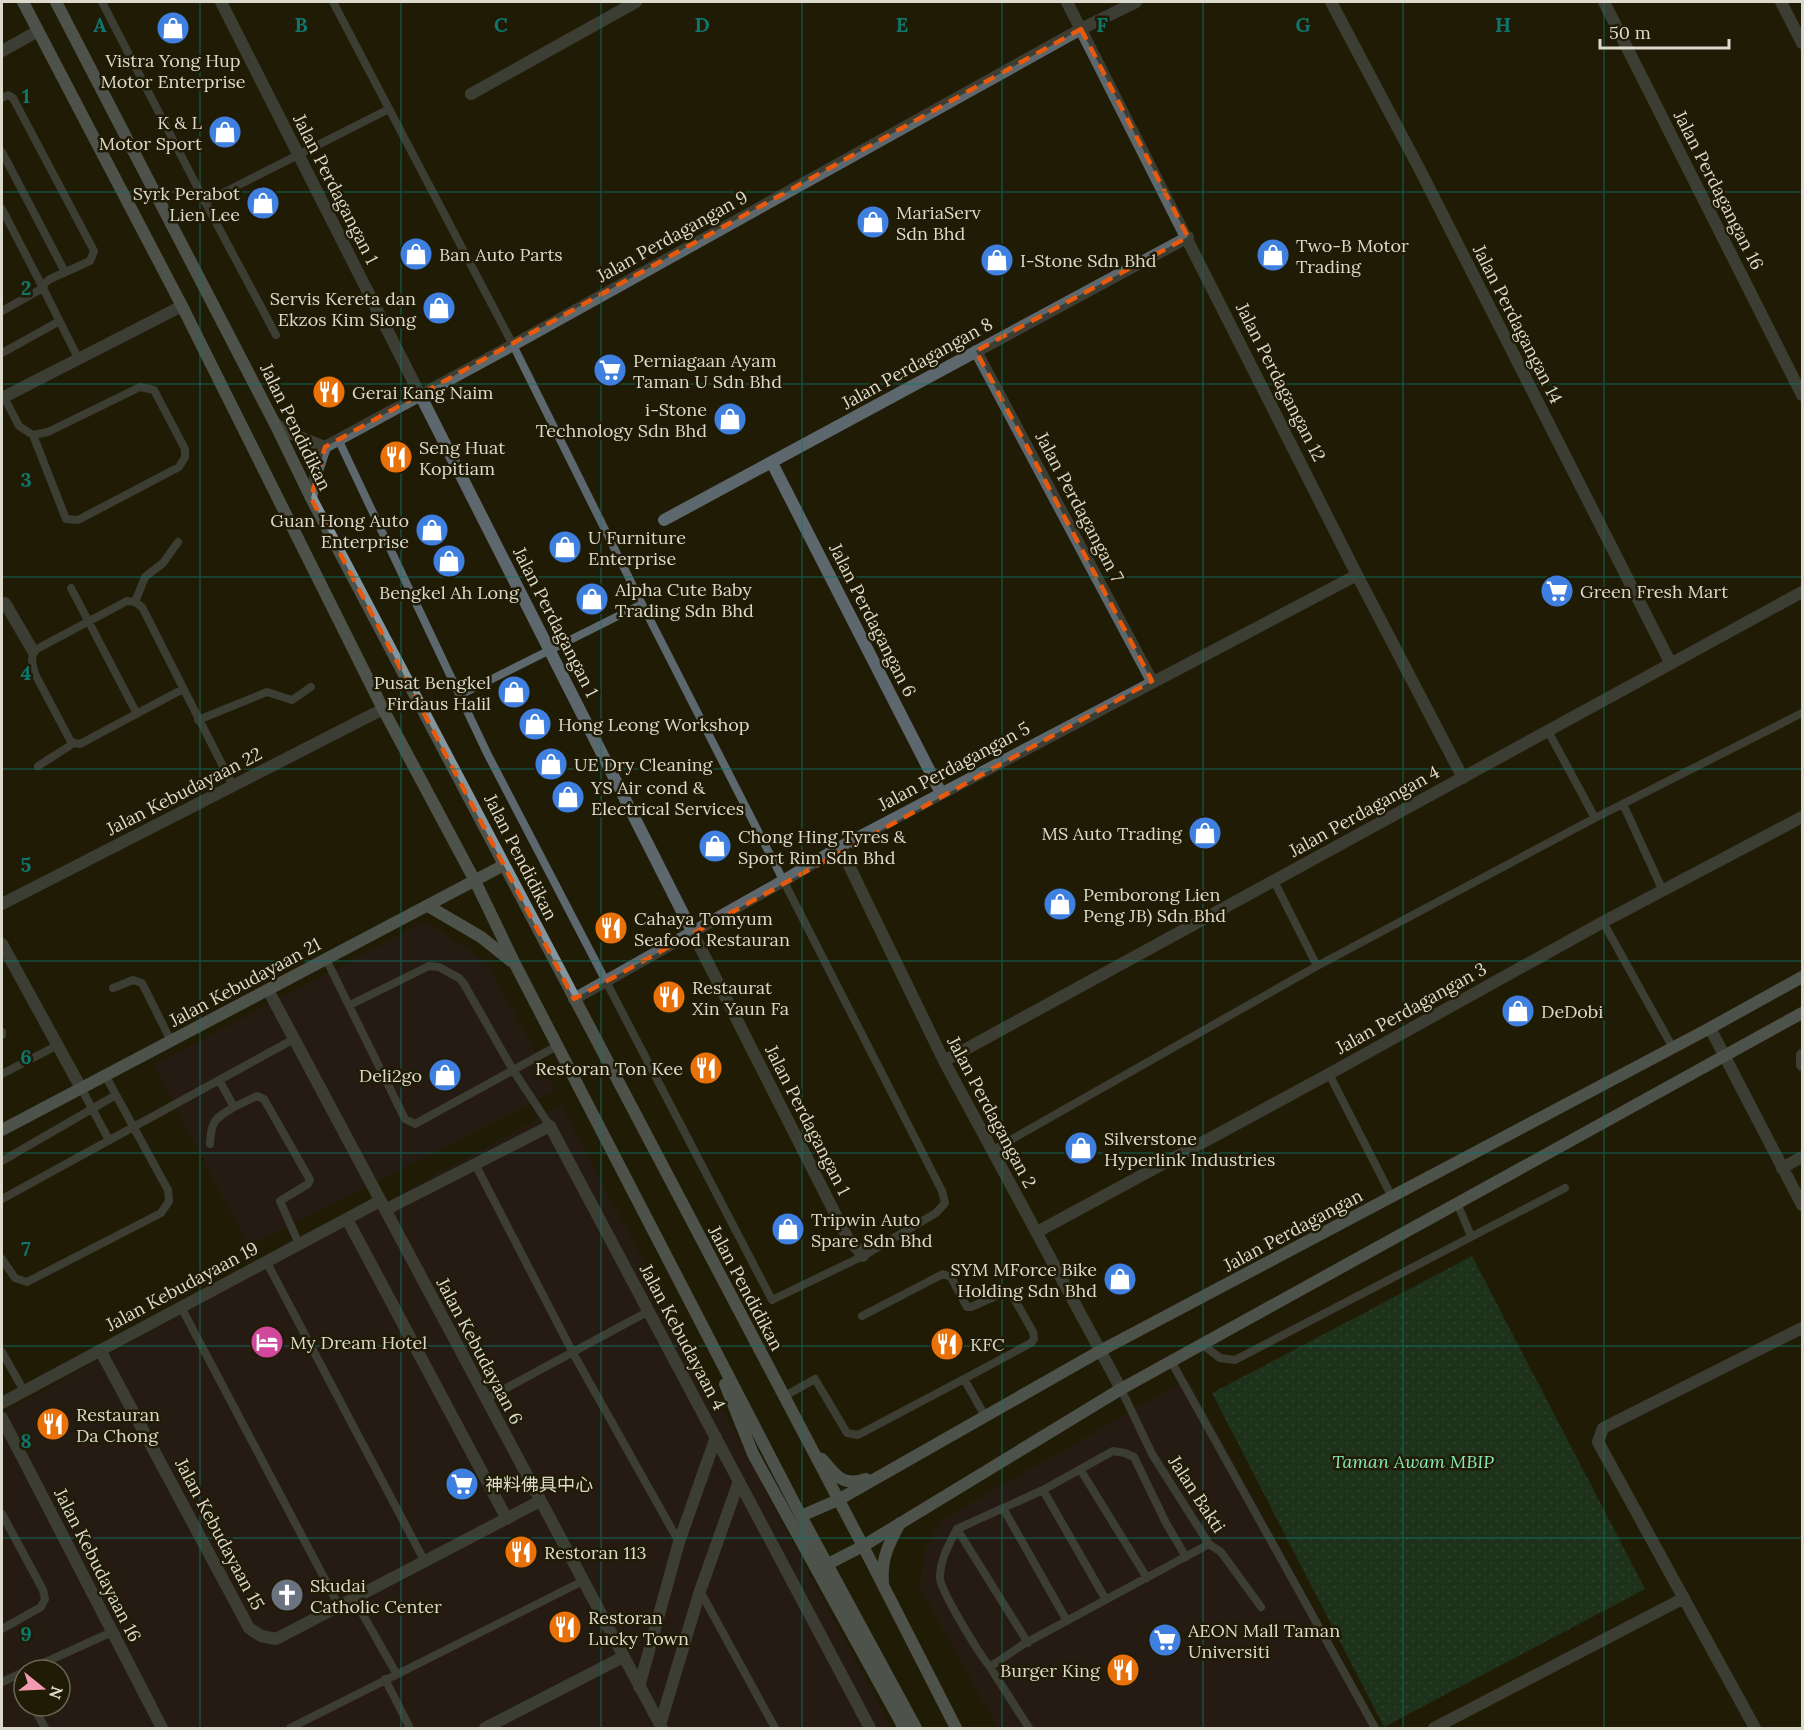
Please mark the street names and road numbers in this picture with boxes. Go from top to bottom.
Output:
street label: Jalan Perdagangan 16 [1668,106,1769,274]
street label: Jalan Perdagangan 1 [288,109,384,268]
street label: Jalan Perdagangan 9 [592,185,752,288]
street label: Jalan Perdagangan 14 [1468,240,1568,407]
street label: Jalan Perdagangan 12 [1231,298,1331,465]
street label: Jalan Perdagangan 8 [837,312,996,415]
street label: Jalan Pendidikan [255,359,337,494]
street label: Jalan Perdagangan 7 [1030,427,1129,586]
street label: Jalan Perdagangan 6 [824,538,922,701]
street label: Jalan Perdagangan 1 [508,542,604,701]
street label: Jalan Perdagangan 5 [873,716,1034,816]
street label: Jalan Kebudayaan 22 [101,742,266,841]
street label: Jalan Perdagangan 4 [1284,760,1444,862]
street label: Jalan Pendidikan [479,789,563,924]
street label: Jalan Kebudayaan 21 [164,932,325,1032]
street label: Jalan Perdagangan 3 [1331,957,1490,1059]
street label: Jalan Perdagangan 2 [942,1031,1042,1192]
street label: Jalan Perdagangan 1 [760,1040,856,1199]
street label: Jalan Perdagangan [1219,1184,1366,1277]
street label: Jalan Pendidikan [703,1221,789,1355]
street label: Jalan Kebudayaan 19 [101,1236,262,1336]
street label: Jalan Kebudayaan 4 [634,1259,731,1414]
street label: Jalan Kebudayaan 6 [431,1273,528,1428]
street label: Jalan Bakti [1163,1450,1231,1537]
street label: Jalan Kebudayaan 15 [170,1453,270,1614]
street label: Jalan Kebudayaan 16 [49,1484,147,1646]

